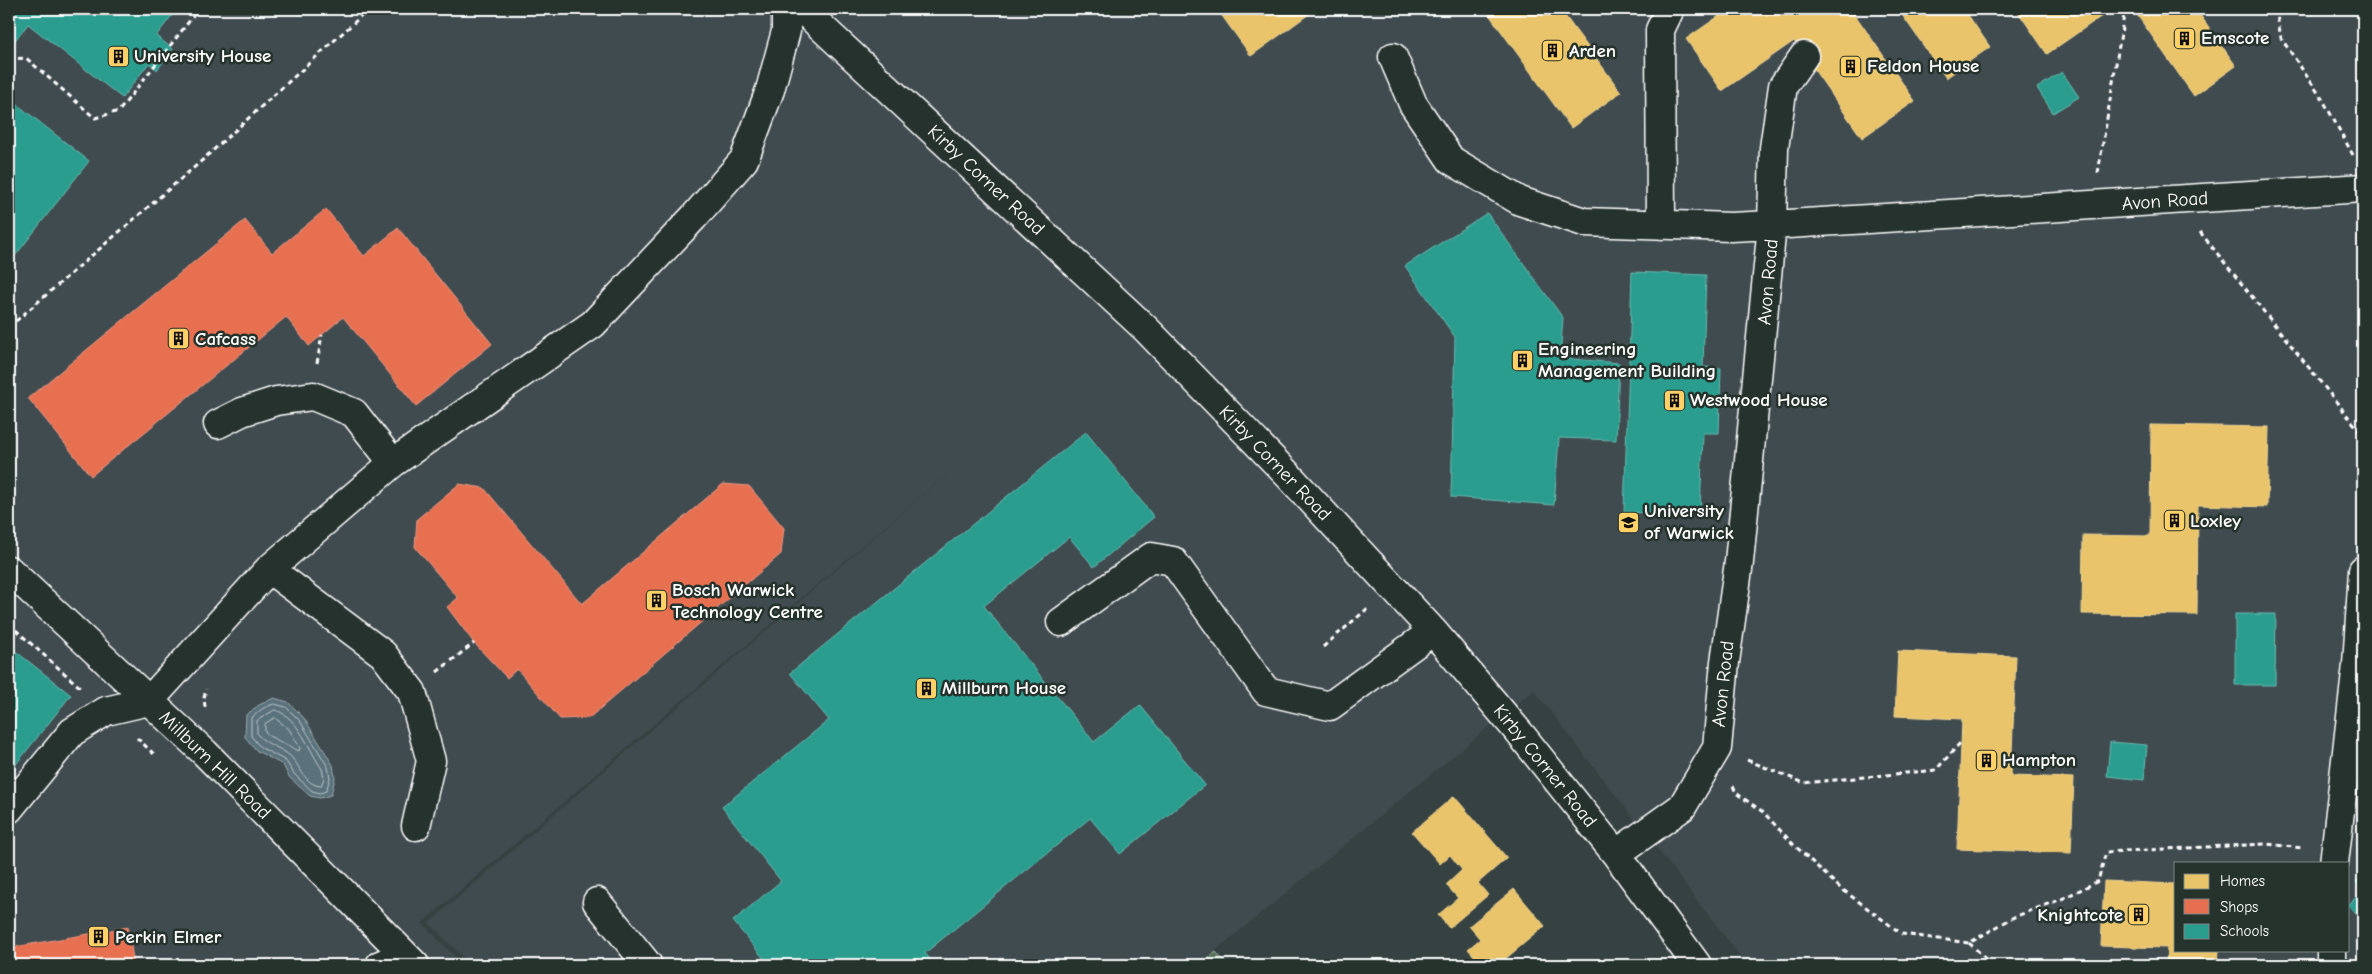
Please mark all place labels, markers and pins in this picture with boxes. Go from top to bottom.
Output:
building icon: Emscote [2173,26,2197,50]
place label: Emscote [2201,27,2269,49]
building icon: Arden [1541,39,1565,63]
place label: Arden [1569,40,1616,62]
building icon: University House [106,44,130,68]
place label: University House [134,45,271,67]
building icon: Feldon House [1839,54,1863,78]
place label: Feldon House [1867,55,1979,77]
building icon: Cafcass [167,327,191,351]
place label: Cafcass [195,328,256,350]
place label: Engineering Management Building [1538,338,1716,382]
building icon: Engineering Management Building [1510,348,1534,372]
building icon: Westwood House [1662,388,1686,412]
place label: Westwood House [1690,389,1828,411]
place label: University of Warwick [1644,500,1734,544]
building icon: Loxley [2162,509,2186,533]
school or university icon: University of Warwick [1616,510,1640,534]
place label: Loxley [2190,510,2241,532]
place label: Bosch Warwick Technology Centre [672,579,823,623]
building icon: Bosch Warwick Technology Centre [644,589,668,613]
building icon: Millburn House [914,676,938,700]
place label: Millburn House [942,677,1066,699]
building icon: Hampton [1974,748,1998,772]
place label: Hampton [2002,749,2076,771]
building icon: Knightcote [2127,903,2151,927]
place label: Knightcote [2037,904,2123,926]
building icon: Perkin Elmer [87,925,111,949]
place label: Perkin Elmer [115,926,222,948]

